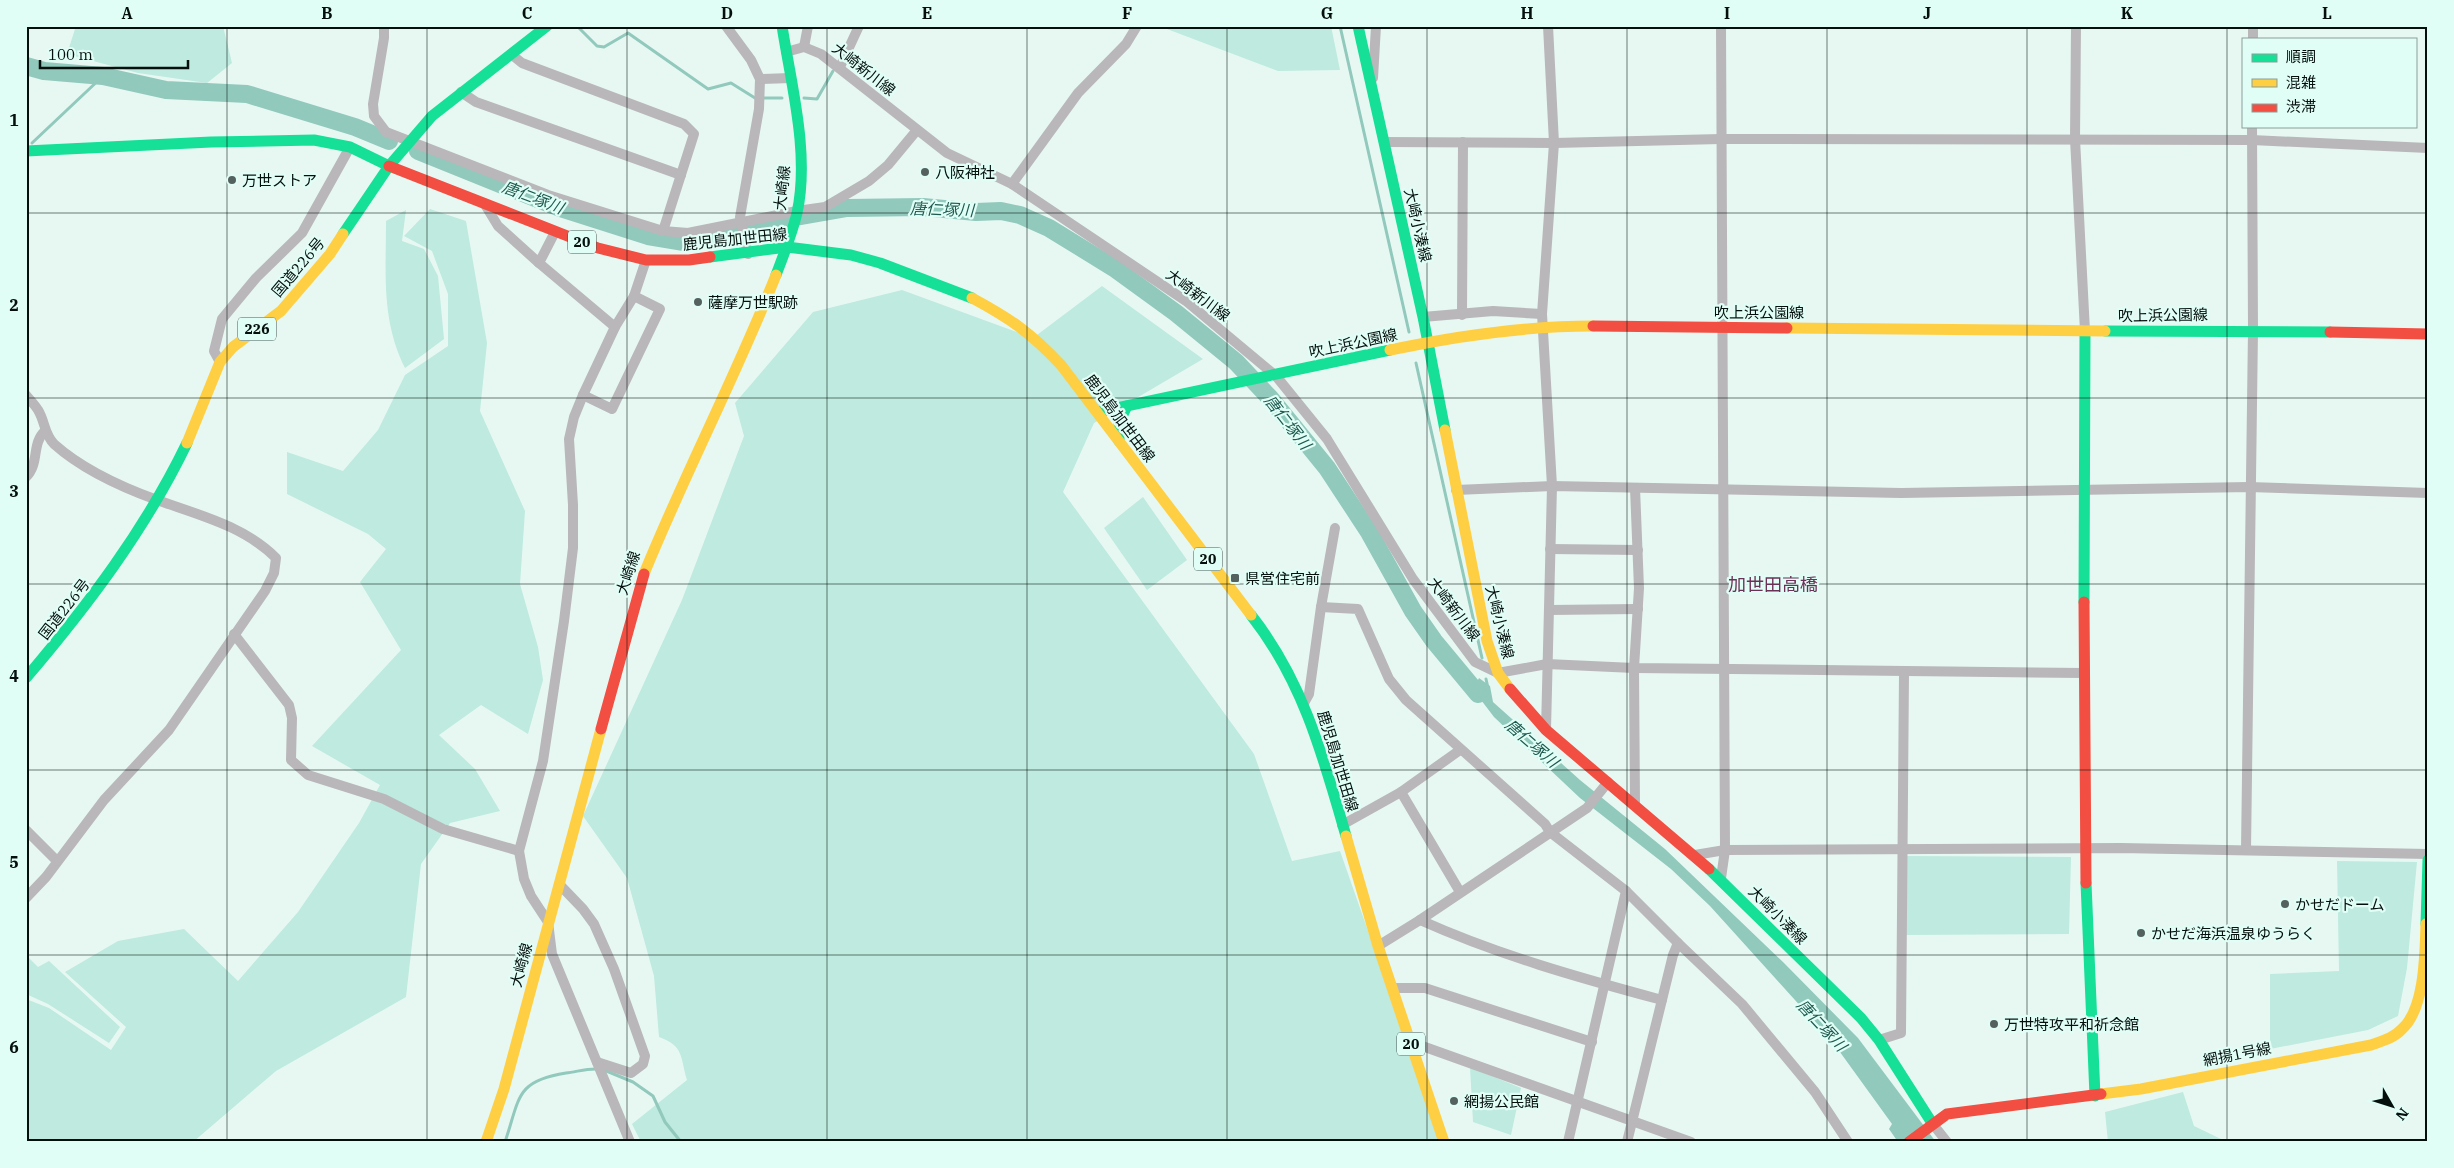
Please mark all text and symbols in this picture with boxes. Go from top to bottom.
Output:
text: A [121,3,133,23]
text: B [321,3,333,23]
text: C [522,3,532,23]
text: D [721,3,733,23]
text: E [922,3,932,23]
text: F [1122,3,1132,23]
text: G [1321,3,1333,23]
text: H [1521,3,1534,23]
text: I [1724,3,1730,23]
text: J [1923,3,1931,23]
text: K [2121,3,2134,23]
text: L [2322,3,2332,23]
scale bar [40,38,188,70]
street label: 大崎新川線 [829,38,899,100]
legend [2242,38,2416,128]
text: 100 m [48,45,93,64]
text: 順調 [2286,47,2316,66]
text: 混雑 [2286,73,2316,92]
text: 渋滞 [2286,97,2316,116]
text: 1 [9,110,19,130]
place label: 八阪神社 [935,163,995,182]
street label: 大崎線 [770,165,794,211]
marker: 八阪神社 [919,166,931,178]
place label: 万世ストア [242,171,317,190]
marker: 万世ストア [226,174,238,186]
water label: 唐仁塚川 [500,176,568,219]
street label: 大崎小湊線 [1400,186,1436,264]
water label: 唐仁塚川 [910,198,976,220]
street label: 鹿児島加世田線 [682,224,788,254]
road number: 20 [568,230,596,253]
street label: 国道226号 [268,233,328,301]
street label: 大崎新川線 [1162,265,1234,325]
place label: 薩摩万世駅跡 [708,293,798,312]
text: 2 [9,295,19,315]
marker: 薩摩万世駅跡 [692,296,704,308]
street label: 吹上浜公園線 [1714,303,1804,322]
street label: 吹上浜公園線 [2118,305,2208,325]
road number: 226 [238,318,276,340]
street label: 吹上浜公園線 [1307,324,1399,362]
street label: 鹿児島加世田線 [1081,370,1159,466]
water label: 唐仁塚川 [1260,391,1317,455]
text: 3 [9,481,19,501]
road number: 20 [1194,548,1222,570]
street label: 大崎線 [612,549,644,597]
place label: 県営住宅前 [1245,569,1320,588]
marker: 県営住宅前 [1229,572,1241,584]
street label: 大崎新川線 [1424,573,1484,645]
district label: 加世田高橋 [1728,573,1818,596]
street label: 国道226号 [34,575,94,643]
street label: 大崎小湊線 [1482,583,1518,661]
text: 4 [9,666,19,686]
street label: 鹿児島加世田線 [1314,708,1362,814]
water label: 唐仁塚川 [1501,714,1564,773]
text: 5 [9,852,19,872]
street label: 大崎小湊線 [1745,882,1811,948]
place label: かせだドーム [2295,895,2385,914]
marker: かせだドーム [2279,898,2291,910]
place label: かせだ海浜温泉ゆうらく [2151,924,2316,943]
marker: かせだ海浜温泉ゆうらく [2135,927,2147,939]
street label: 大崎線 [506,941,536,989]
water label: 唐仁塚川 [1793,995,1852,1057]
place label: 万世特攻平和祈念館 [2004,1015,2139,1034]
marker: 万世特攻平和祈念館 [1988,1018,2000,1030]
road number: 20 [1397,1032,1425,1056]
text: 6 [9,1037,19,1057]
street label: 網揚1号線 [2201,1038,2273,1070]
north arrow [2366,1080,2416,1130]
place label: 網揚公民館 [1464,1092,1539,1111]
marker: 網揚公民館 [1448,1095,1460,1107]
text: N [2392,1104,2413,1124]

